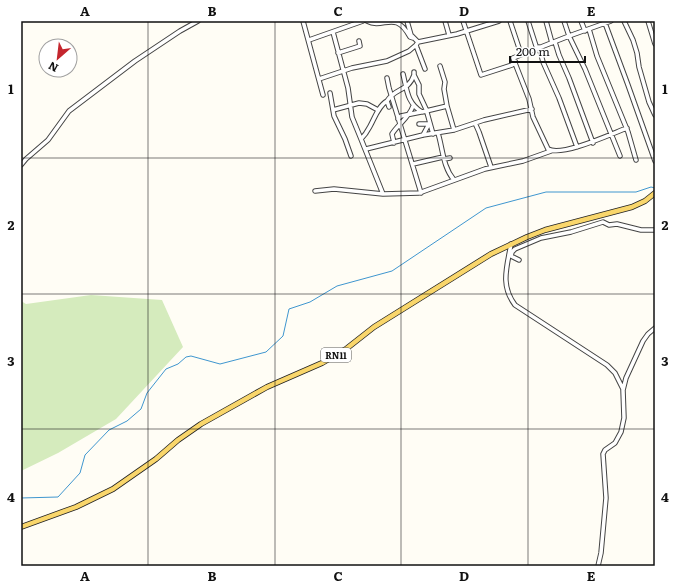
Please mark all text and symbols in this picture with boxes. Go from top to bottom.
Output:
text: A [80,1,90,20]
text: B [208,1,217,20]
text: C [333,1,343,20]
text: D [459,1,469,20]
text: E [587,1,596,20]
north arrow [38,38,78,78]
scale bar [510,38,585,64]
text: 200 m [516,42,550,60]
text: N [45,58,61,77]
text: 1 [8,79,14,98]
text: 1 [662,79,668,98]
text: 2 [8,215,15,234]
text: 2 [662,215,669,234]
road number: RN11 [321,348,351,362]
text: 3 [7,351,15,370]
text: 3 [661,351,669,370]
text: 4 [7,487,15,506]
text: 4 [661,487,669,506]
text: A [80,566,90,585]
text: B [208,566,217,585]
text: C [333,566,343,585]
text: D [459,566,469,585]
text: E [587,566,596,585]

